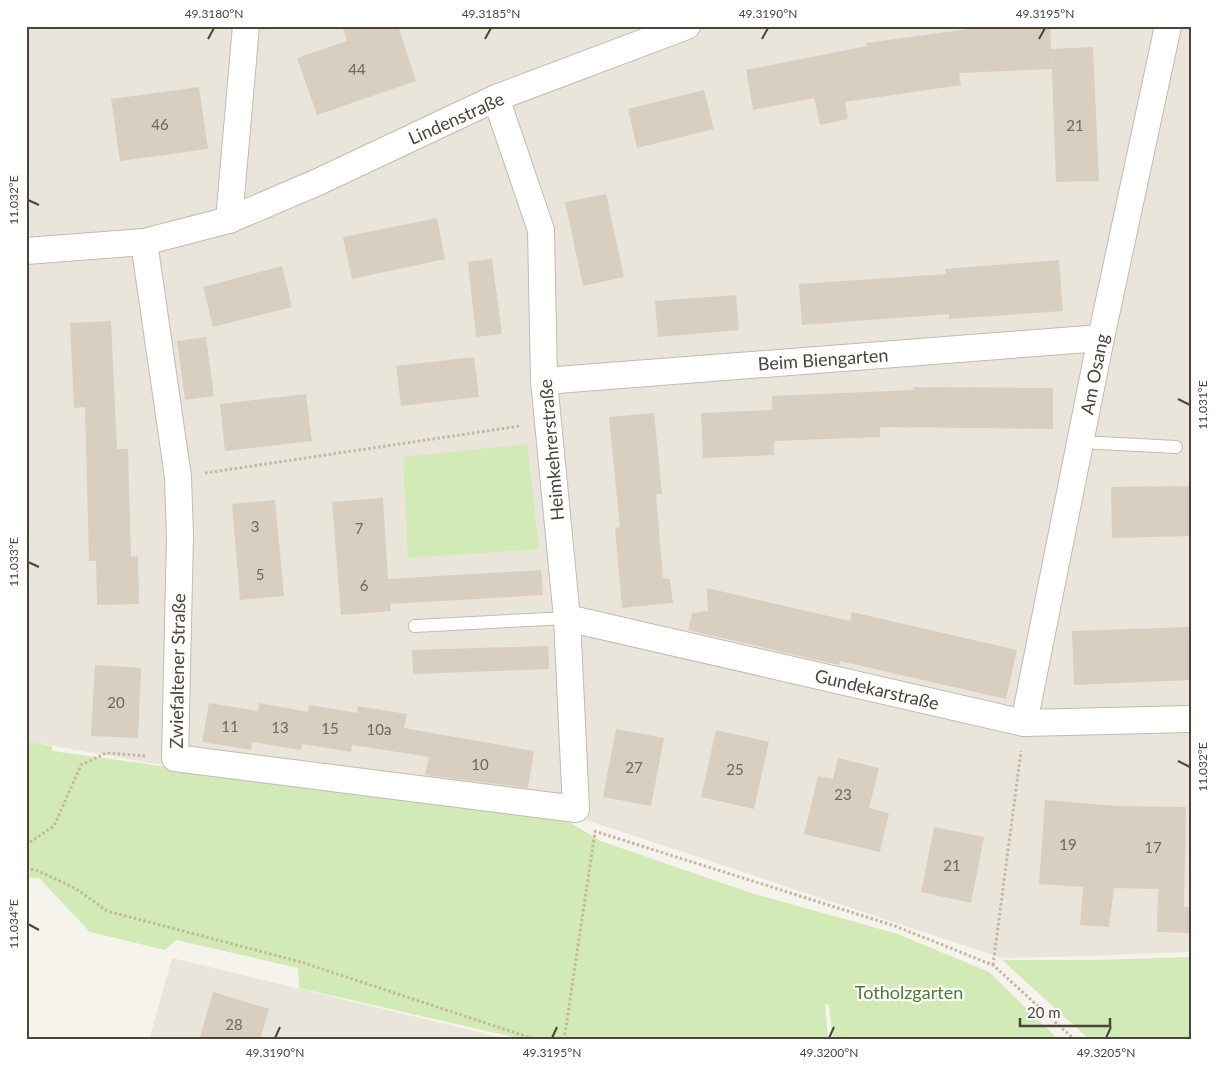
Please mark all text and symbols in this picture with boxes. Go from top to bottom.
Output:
text: 49.3180°N [185,6,243,21]
text: 49.3185°N [462,6,520,21]
text: 49.3190°N [739,6,797,21]
text: 49.3195°N [1016,6,1074,21]
house number: 44 [348,60,366,78]
street label: Lindenstraße [405,87,507,149]
house number: 46 [151,115,169,133]
house number: 21 [1066,116,1084,134]
text: 11.032°E [6,175,21,225]
street label: Am Osang [1075,332,1113,416]
street label: Beim Biengarten [757,343,889,375]
street label: Heimkehrerstraße [534,378,568,522]
text: 11.031°E [1195,380,1210,430]
house number: 3 [251,517,259,535]
house number: 7 [355,519,364,537]
text: 11.033°E [6,537,21,587]
house number: 5 [256,565,264,583]
house number: 6 [360,576,369,594]
street label: Zwiefaltener Straße [165,593,189,749]
street label: Gundekarstraße [813,664,941,714]
house number: 20 [107,693,125,711]
house number: 11 [221,717,239,735]
house number: 13 [271,718,289,736]
house number: 15 [321,719,339,737]
house number: 10a [367,720,391,738]
text: 11.032°E [1195,742,1210,792]
house number: 10 [471,755,489,773]
house number: 27 [625,758,643,776]
house number: 25 [726,760,744,778]
house number: 23 [834,785,852,803]
house number: 19 [1059,835,1077,853]
house number: 17 [1144,838,1162,856]
house number: 21 [943,856,961,874]
text: 11.034°E [6,899,21,949]
park label: Totholzgarten [855,981,963,1003]
scale bar [1020,996,1110,1028]
text: 20 m [1027,1003,1061,1021]
house number: 28 [225,1015,243,1033]
text: 49.3190°N [246,1045,304,1060]
text: 49.3195°N [523,1045,581,1060]
text: 49.3200°N [800,1045,858,1060]
text: 49.3205°N [1077,1045,1135,1060]

